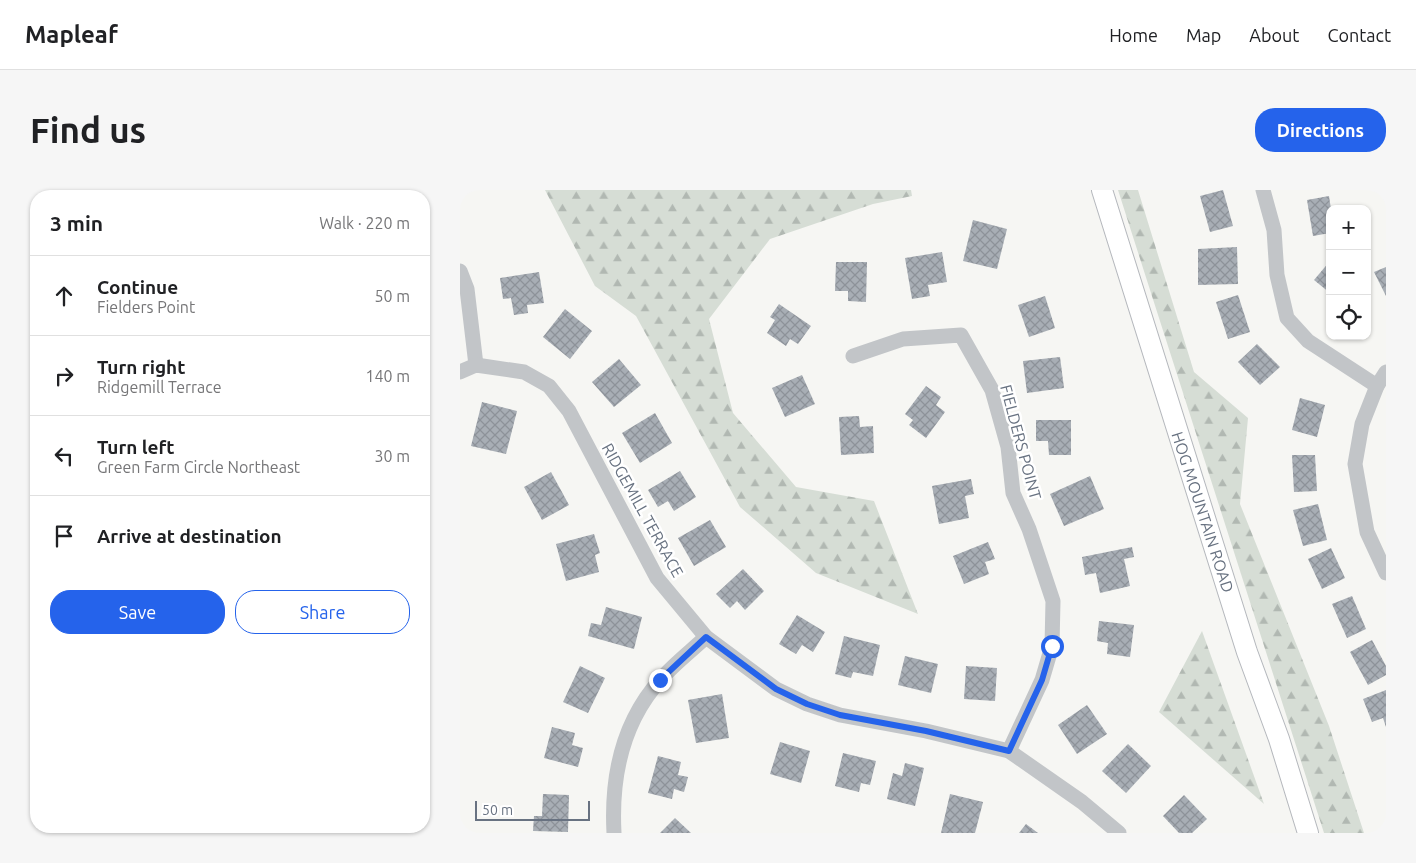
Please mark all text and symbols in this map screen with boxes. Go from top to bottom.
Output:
text: Mapleaf [25,21,118,48]
text: Home [1109,25,1158,45]
text: Map [1186,25,1221,45]
text: About [1249,25,1299,45]
text: Contact [1327,25,1391,45]
button: Directions [1255,108,1386,152]
text: Find us [30,110,146,150]
map controls [1326,205,1371,340]
button: + [1326,205,1371,250]
text: 3 min [50,211,103,235]
text: Walk · 220 m [319,214,410,232]
button: − [1326,250,1371,295]
text: Continue [97,276,178,298]
icon: ahead [50,282,78,310]
text: 50 m [374,287,410,305]
button: locate [1326,295,1371,340]
text: Fielders Point [97,298,195,316]
text: Turn right [97,356,185,378]
icon: right [50,362,78,390]
text: 140 m [365,367,410,385]
text: Ridgemill Terrace [97,378,222,396]
street label: FIELDERS POINT [997,383,1045,502]
street label: HOG MOUNTAIN ROAD [1168,429,1238,595]
text: Turn left [97,436,175,458]
street label: RIDGEMILL TERRACE [599,440,687,580]
icon: left [50,442,78,470]
text: 30 m [374,447,410,465]
text: Green Farm Circle Northeast [97,458,300,476]
icon: arrive [50,522,78,550]
text: Arrive at destination [97,525,282,547]
button: Save [50,590,225,634]
button: Share [235,590,410,634]
route start [1041,635,1064,658]
route end [649,669,672,692]
scale bar [475,798,590,821]
text: 50 m [482,802,513,818]

